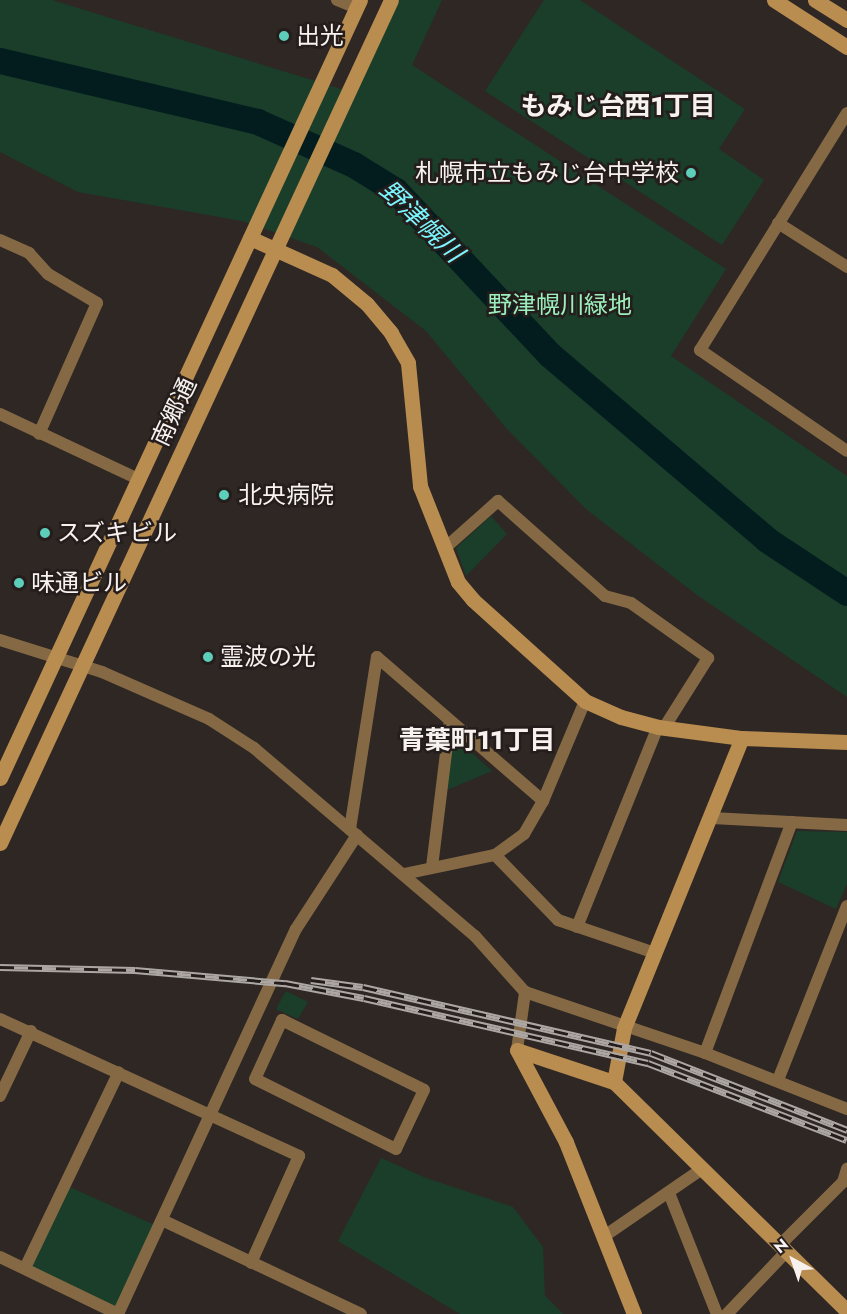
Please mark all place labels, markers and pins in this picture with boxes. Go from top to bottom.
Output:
place label: 出光 [296,22,344,50]
marker: 出光 [277,29,291,43]
place label: 札幌市立もみじ台中学校 [415,159,679,187]
marker: 札幌市立もみじ台中学校 [684,166,698,180]
place label: 北央病院 [238,481,334,509]
marker: 北央病院 [215,486,233,504]
place label: スズキビル [57,519,177,547]
marker: スズキビル [38,526,52,540]
place label: 味通ビル [31,569,127,597]
marker: 味通ビル [12,576,26,590]
place label: 霊波の光 [220,643,316,671]
marker: 霊波の光 [201,650,215,664]

